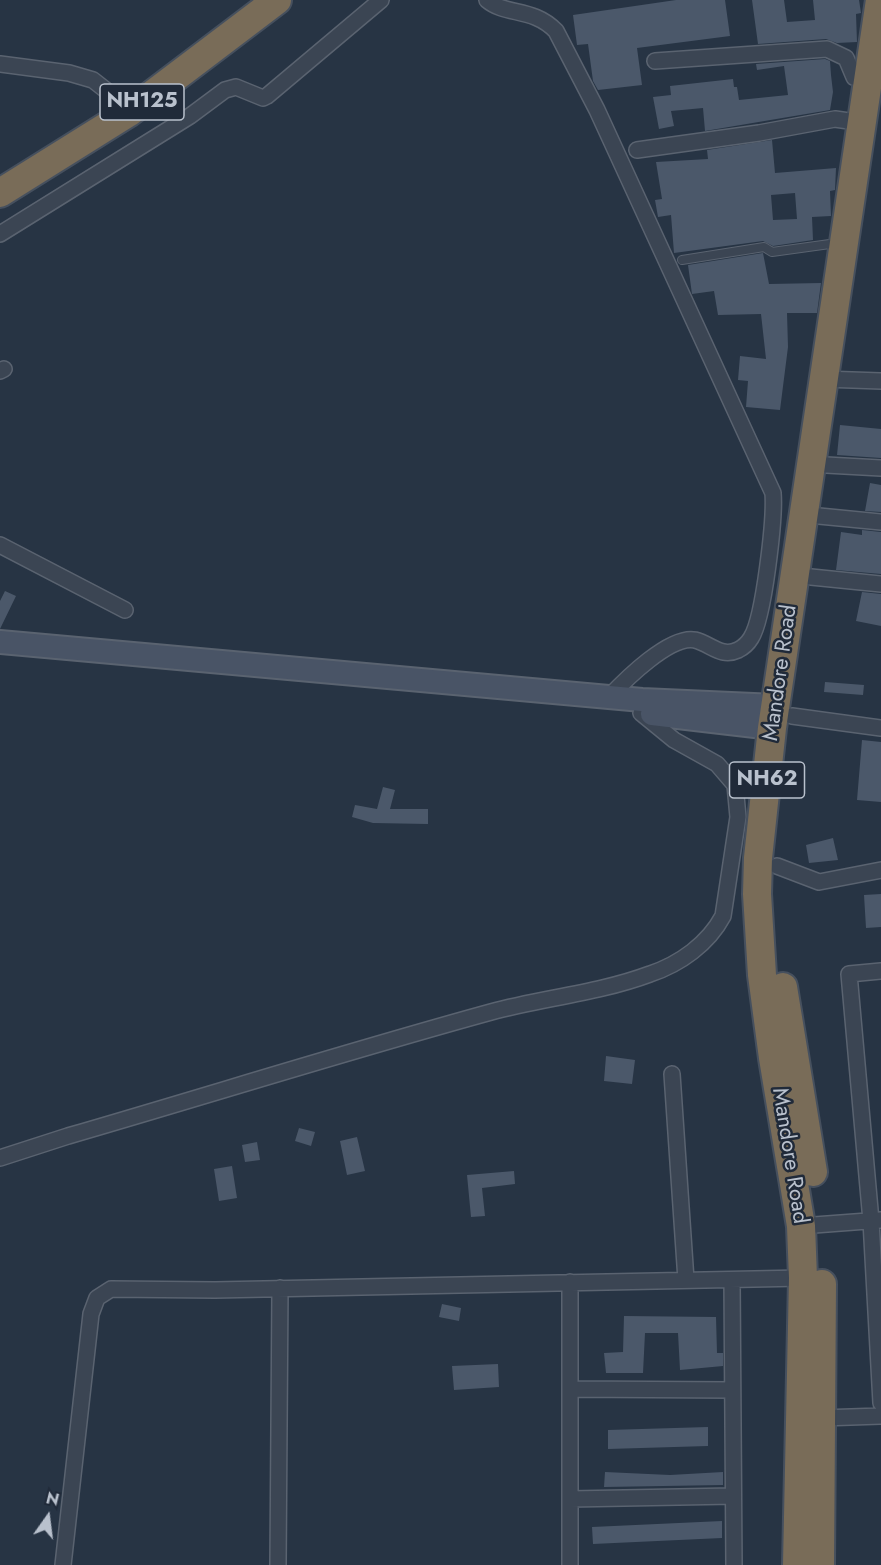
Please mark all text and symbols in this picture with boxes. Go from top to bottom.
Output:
road number: NH125 [100,84,184,120]
street label: Mandore Road [758,603,804,743]
road number: NH62 [730,762,804,798]
street label: Mandore Road [765,1086,813,1226]
text: N [44,1486,61,1512]
north arrow [18,1487,78,1547]

